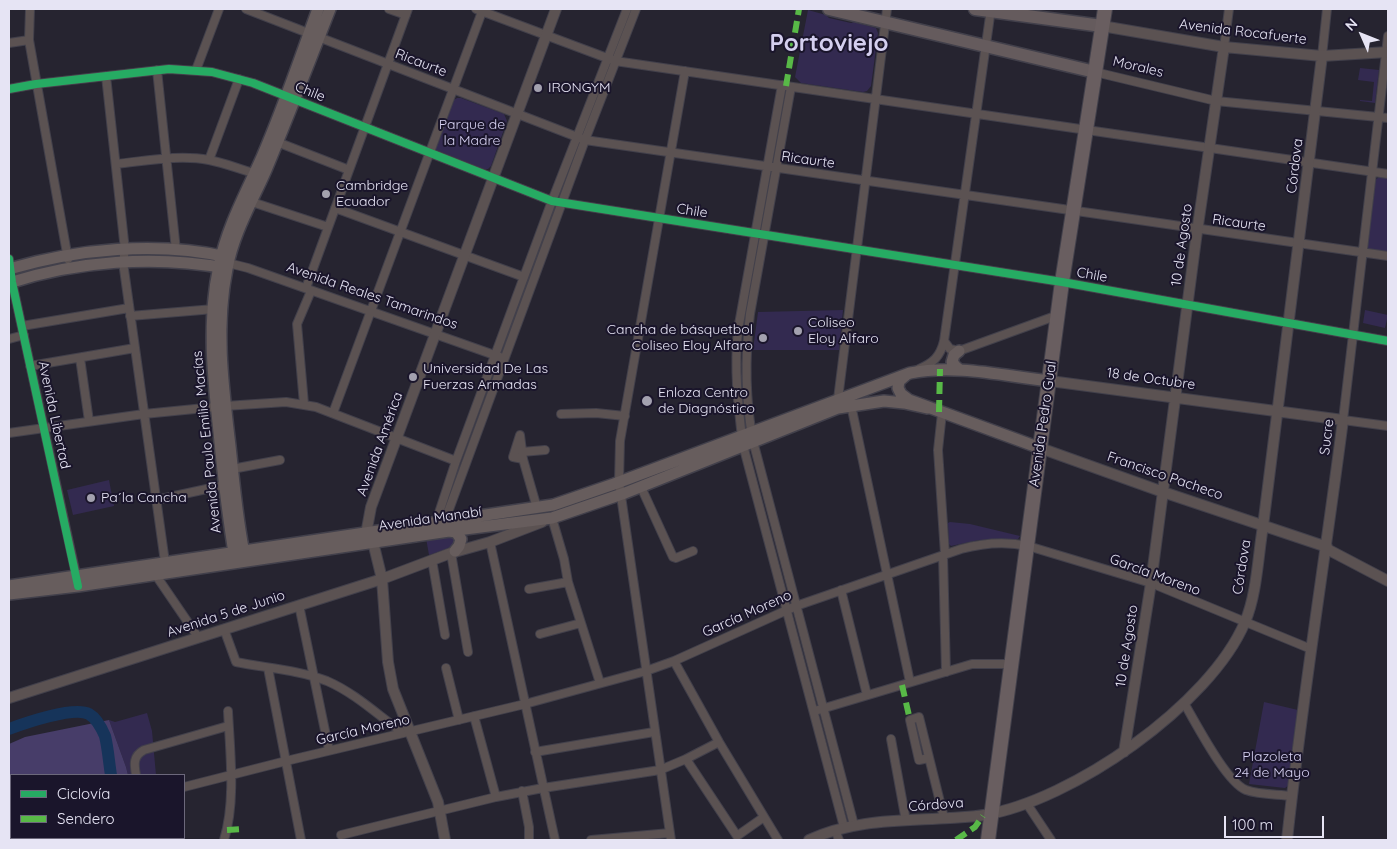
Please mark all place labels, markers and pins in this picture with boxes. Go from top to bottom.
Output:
place label: IRONGYM [548,80,610,96]
marker: IRONGYM [532,82,544,94]
place label: Cambridge Ecuador [336,178,408,210]
marker: Cambridge Ecuador [320,188,332,200]
place label: Coliseo Eloy Alfaro [808,315,879,348]
place label: Cancha de básquetbol Coliseo Eloy Alfaro [607,322,753,354]
marker: Coliseo Eloy Alfaro [792,325,804,337]
marker: Cancha de básquetbol Coliseo Eloy Alfaro [757,332,769,344]
place label: Universidad De Las Fuerzas Armadas [423,361,548,394]
marker: Universidad De Las Fuerzas Armadas [407,371,419,383]
place label: Enloza Centro de Diagnóstico [658,385,755,418]
marker: Enloza Centro de Diagnóstico [640,394,654,408]
place label: Pa´la Cancha [101,490,187,506]
marker: Pa´la Cancha [85,492,97,504]

